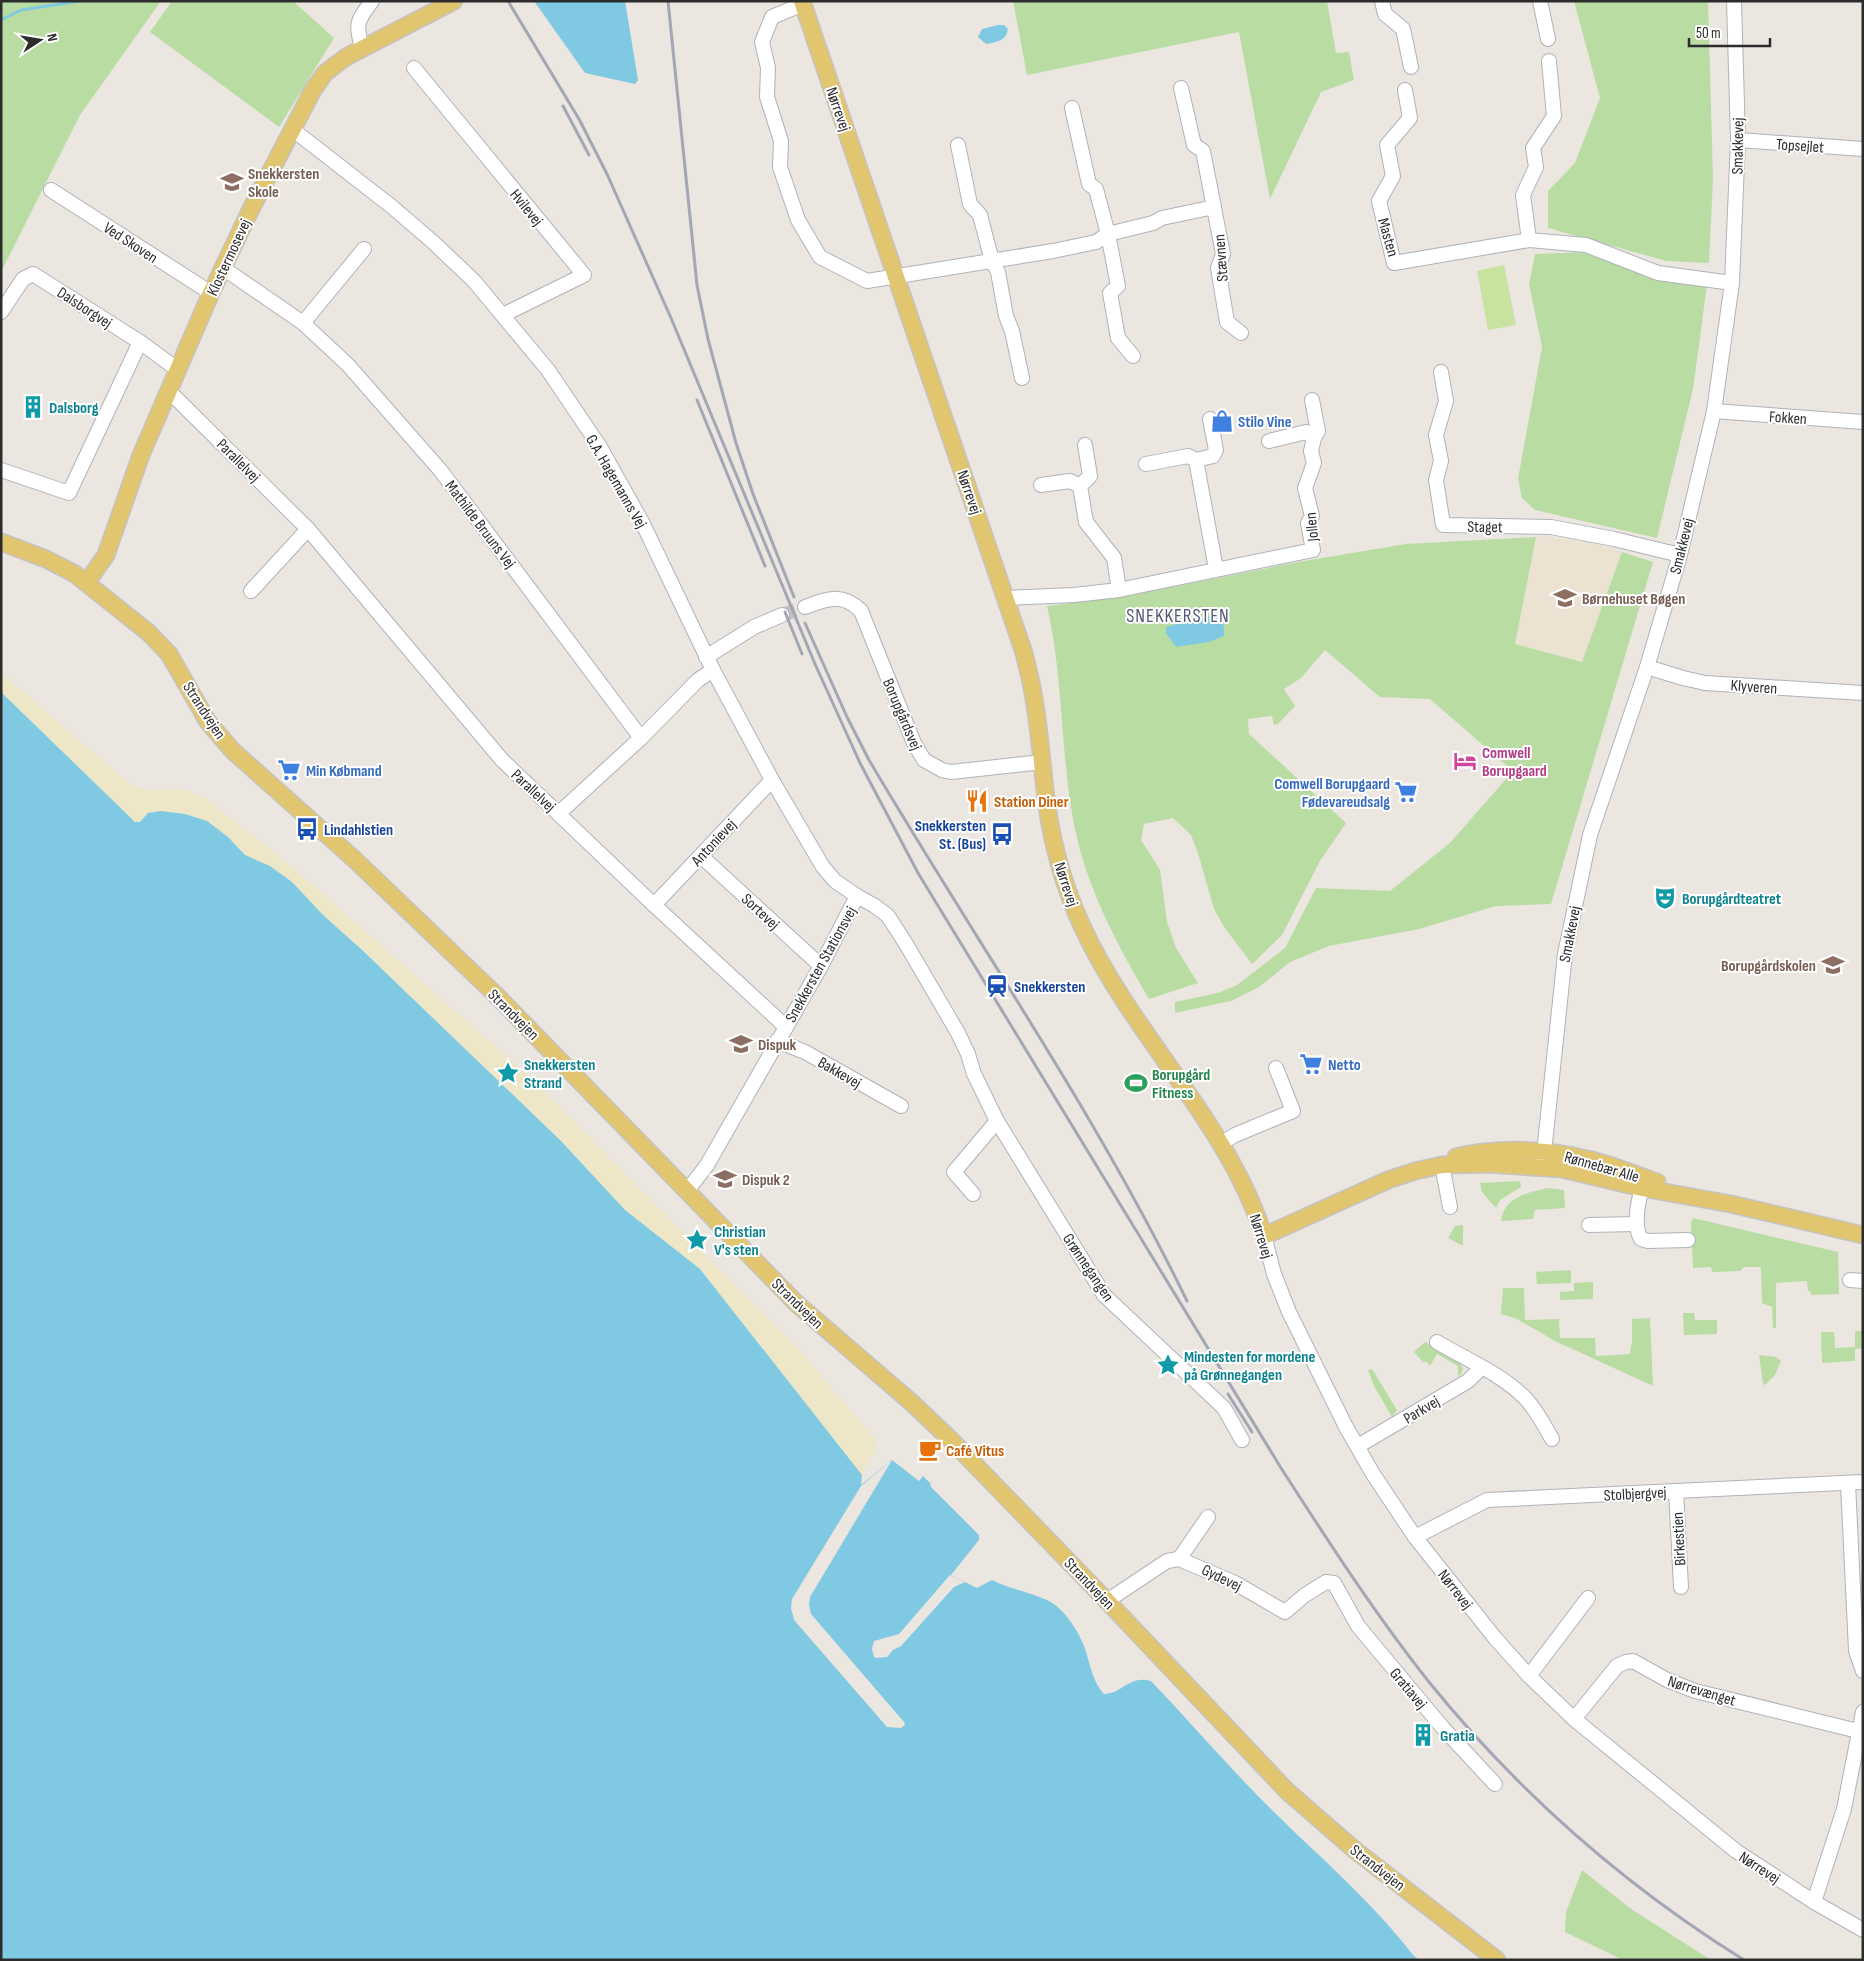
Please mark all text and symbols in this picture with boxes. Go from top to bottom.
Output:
north arrow [15,15,65,65]
scale bar [1689,15,1770,47]
text: 50 m [1696,24,1721,43]
text: N [43,32,61,43]
street label: Nørrevej [821,85,854,134]
street label: Smakkevej [1729,117,1748,175]
street label: Topsejlet [1775,135,1825,158]
place label: Snekkersten Skole [248,165,319,202]
school or university icon: Snekkersten Skole [219,169,245,195]
street label: Hvilevej [505,186,547,230]
street label: Klostermosevej [203,216,256,299]
street label: Masten [1373,216,1402,259]
street label: Ved Skoven [99,219,161,268]
street label: Stævnen [1210,234,1233,282]
street label: Dalsborgvej [53,284,115,333]
building icon: Dalsborg [20,394,46,420]
place label: Dalsborg [49,399,99,418]
shop icon: Stilo Vine [1209,408,1235,434]
street label: Fokken [1768,408,1807,429]
place label: Stilo Vine [1238,413,1292,432]
street label: G.A. Hagemanns Vej [581,431,650,532]
street label: Parallelvej [212,435,264,487]
street label: Nørrevej [952,468,985,517]
street label: Mathilde Bruuns Vej [441,477,519,573]
street label: Jollen [1302,512,1323,543]
street label: Smakkevej [1666,516,1699,576]
street label: Staget [1467,518,1503,537]
school or university icon: Børnehuset Bøgen [1552,585,1578,611]
place label: Børnehuset Bøgen [1582,590,1685,609]
district label: SNEKKERSTEN [1126,605,1230,628]
street label: Borupgårdsvej [878,676,925,753]
street label: Klyveren [1730,676,1778,699]
street label: Strandvejen [178,679,229,743]
place label: Comwell Borupgaard [1482,744,1547,781]
hotel icon: Comwell Borupgaard [1452,748,1478,774]
supermarket icon: Min Købmand [276,757,302,783]
place label: Min Købmand [306,762,382,781]
street label: Parallelvej [507,766,559,817]
place label: Comwell Borupgaard Fødevareudsalg [1274,775,1390,812]
supermarket icon: Comwell Borupgaard Fødevareudsalg [1393,779,1419,805]
restaurant icon: Station Diner [964,788,990,814]
place label: Station Diner [994,793,1069,812]
bus stop icon: Lindahlstien [294,816,320,842]
street label: Antonievej [687,816,741,871]
place label: Snekkersten St. (Bus) [915,817,986,854]
place label: Lindahlstien [324,821,393,840]
bus stop icon: Snekkersten St. (Bus) [989,821,1015,847]
street label: Nørrevej [1050,860,1082,909]
theatre icon: Borupgårdteatret [1652,885,1678,911]
street label: Sortevej [737,890,783,934]
place label: Borupgårdteatret [1682,890,1781,909]
street label: Snekkersten Stationsvej [782,903,861,1026]
street label: Smakkevej [1556,904,1585,964]
school or university icon: Borupgårdskolen [1820,952,1846,978]
place label: Borupgårdskolen [1721,957,1816,976]
station icon: Snekkersten [984,973,1010,999]
place label: Snekkersten [1014,978,1085,997]
street label: Strandvejen [483,986,542,1045]
school or university icon: Dispuk [728,1031,754,1057]
place label: Dispuk [758,1036,797,1055]
supermarket icon: Netto [1298,1051,1324,1077]
street label: Bakkevej [814,1053,864,1093]
place label: Snekkersten Strand [524,1056,595,1093]
place label: Netto [1328,1056,1361,1075]
place icon: Snekkersten Strand [495,1060,521,1086]
place label: Borupgård Fitness [1152,1066,1210,1103]
sports icon: Borupgård Fitness [1123,1070,1149,1096]
street label: Rønnebær Alle [1562,1148,1641,1187]
school or university icon: Dispuk 2 [712,1166,738,1192]
place label: Dispuk 2 [742,1171,790,1190]
street label: Nørrevej [1245,1212,1276,1261]
place label: Christian V's sten [714,1223,766,1260]
place icon: Christian V's sten [684,1227,710,1253]
street label: Grønnegangen [1058,1230,1117,1305]
street label: Strandvejen [767,1275,827,1333]
place label: Mindesten for mordene på Grønnegangen [1184,1348,1315,1385]
place icon: Mindesten for mordene på Grønnegangen [1155,1352,1181,1378]
street label: Parkvej [1400,1392,1443,1428]
cafe icon: Café Vitus [917,1437,943,1463]
place label: Café Vitus [946,1442,1004,1461]
street label: Stolbjergvej [1603,1483,1667,1506]
street label: Birkestien [1669,1512,1690,1566]
street label: Strandvejen [1060,1554,1118,1614]
street label: Gydevej [1198,1561,1245,1596]
street label: Nørrevej [1433,1566,1476,1614]
street label: Gratiavej [1385,1665,1431,1713]
street label: Nørrevænget [1665,1672,1738,1711]
building icon: Gratia [1410,1722,1436,1748]
place label: Gratia [1440,1727,1475,1746]
street label: Strandvejen [1346,1841,1408,1895]
street label: Nørrevej [1735,1848,1784,1889]

